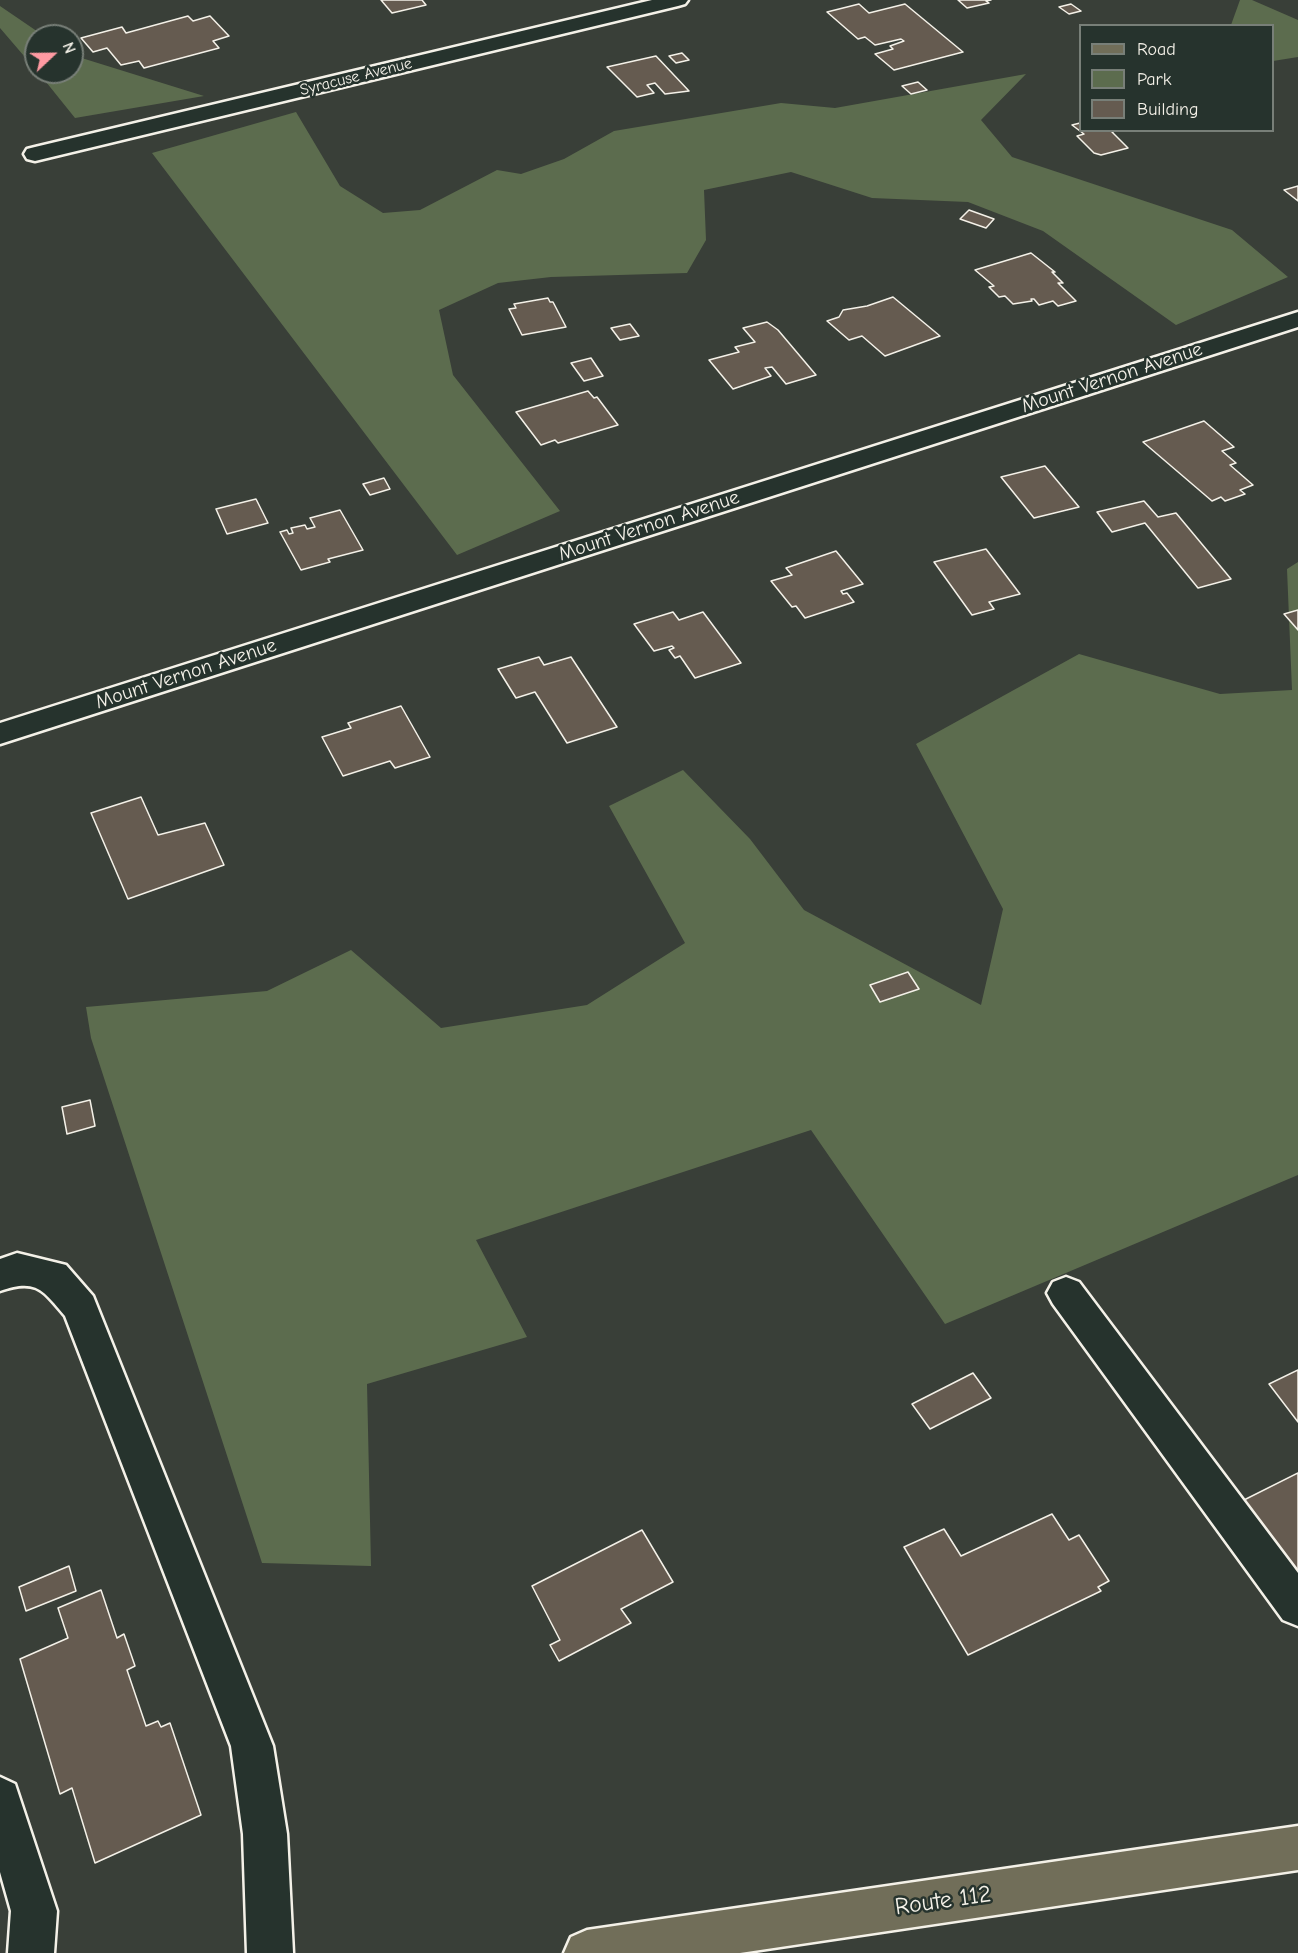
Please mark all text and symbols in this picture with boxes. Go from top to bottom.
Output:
north arrow [24,24,84,84]
legend [1079,24,1274,132]
text: Road [1137,39,1176,60]
text: N [59,40,79,56]
street label: Syracuse Avenue [298,54,414,100]
text: Park [1137,69,1171,90]
text: Building [1137,99,1199,120]
street label: Mount Vernon Avenue [1019,337,1205,419]
street label: Mount Vernon Avenue [556,485,742,567]
street label: Mount Vernon Avenue [93,633,279,715]
street label: Route 112 [893,1880,993,1922]

